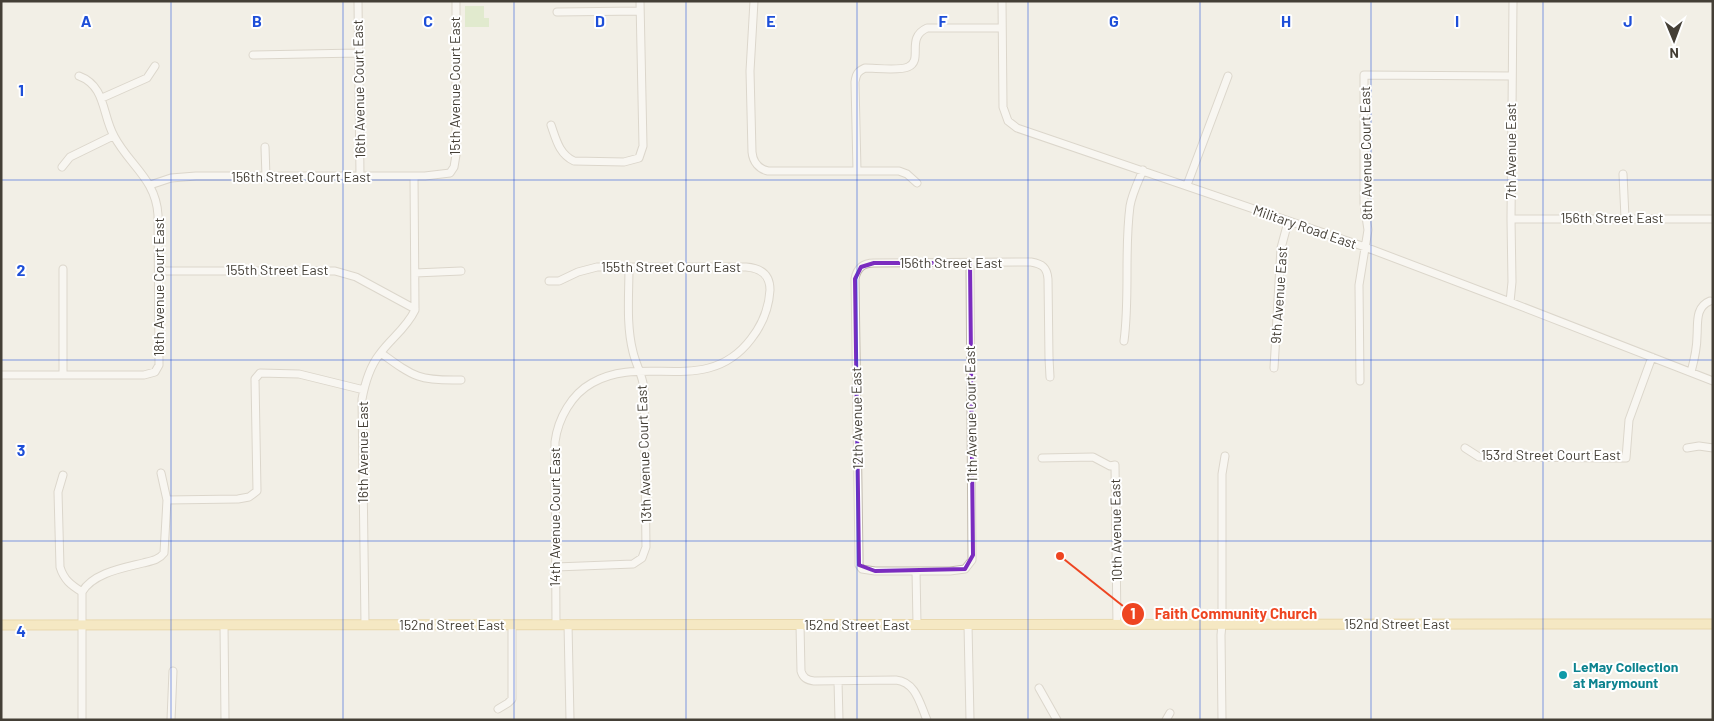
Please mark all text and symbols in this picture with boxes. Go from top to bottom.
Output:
text: A [81,11,92,30]
text: B [252,11,262,30]
text: C [423,11,433,30]
text: D [595,11,605,30]
text: E [766,11,776,30]
text: F [939,11,948,30]
text: G [1109,11,1119,30]
text: H [1281,11,1291,30]
text: I [1455,11,1459,30]
text: J [1623,11,1633,30]
north arrow [1649,15,1699,65]
street label: 15th Avenue Court East [446,16,463,156]
street label: 16th Avenue Court East [349,19,368,159]
text: N [1669,45,1679,62]
text: 1 [18,80,24,99]
street label: 8th Avenue Court East [1356,86,1375,220]
street label: 7th Avenue East [1502,103,1519,199]
street label: 156th Street Court East [231,168,371,185]
street label: Military Road East [1251,201,1359,252]
street label: 156th Street East [1560,209,1664,226]
street label: 18th Avenue Court East [150,217,167,357]
street label: 9th Avenue East [1267,246,1290,344]
street label: 156th Street East [899,254,1003,271]
street label: 155th Street Court East [601,258,741,275]
text: 2 [17,260,26,279]
street label: 155th Street East [225,261,329,278]
street label: 11th Avenue Court East [961,345,980,483]
street label: 12th Avenue East [847,367,866,469]
street label: 13th Avenue Court East [633,384,654,524]
street label: 16th Avenue East [354,401,371,503]
text: 3 [17,440,25,459]
street label: 153rd Street Court East [1481,446,1621,463]
street label: 14th Avenue Court East [546,447,563,587]
street label: 10th Avenue East [1106,478,1125,582]
callout: Faith Community Church [1120,599,1328,629]
text: 1 [1130,604,1136,622]
text: Faith Community Church [1155,604,1317,622]
street label: 152nd Street East [1344,615,1450,632]
street label: 152nd Street East [399,616,505,633]
street label: 152nd Street East [804,616,910,633]
text: 4 [16,621,26,640]
place label: LeMay Collection at Marymount [1573,658,1678,691]
marker: LeMay Collection at Marymount [1557,669,1569,681]

